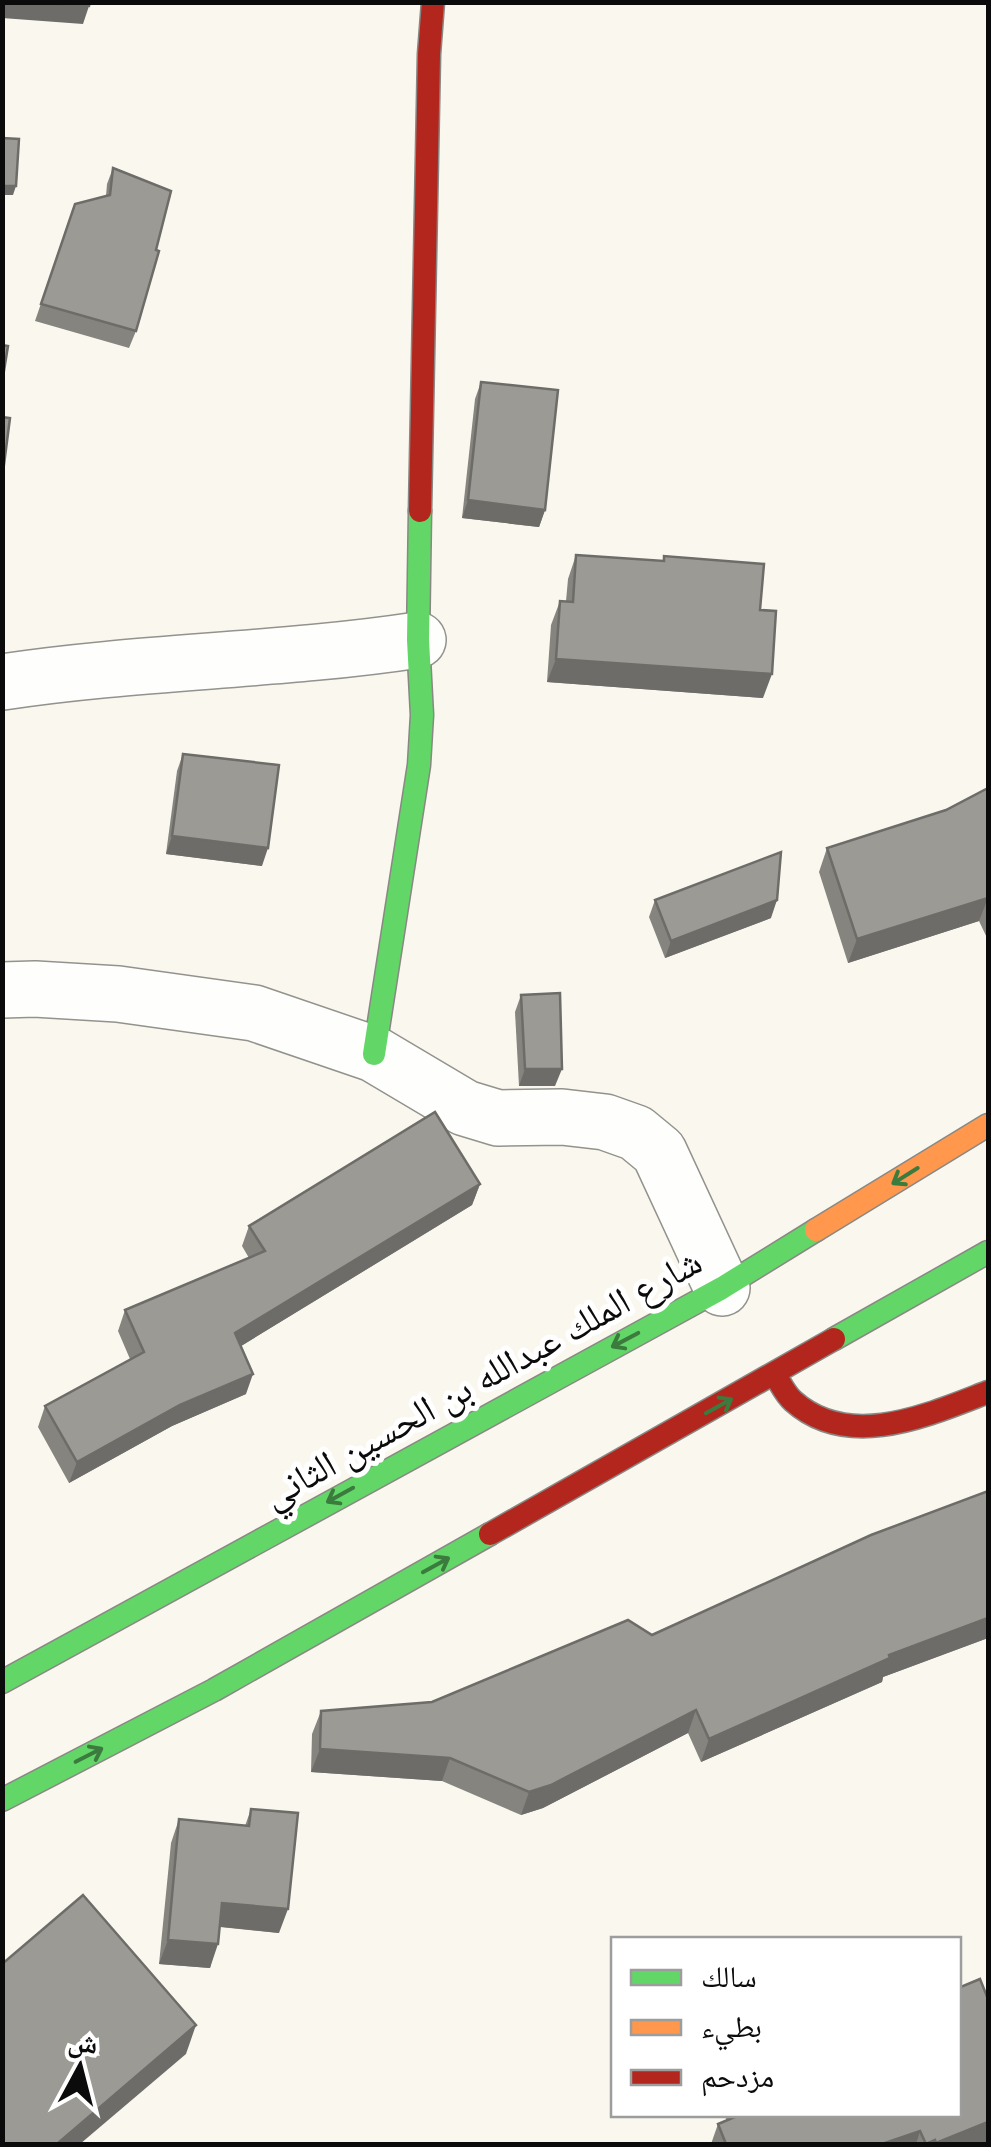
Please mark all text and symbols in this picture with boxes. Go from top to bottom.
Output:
one-way arrow [891,1165,920,1186]
street label: شارع الملك عبدالله بن الحسين الثاني [253,1234,713,1525]
one-way arrow [611,1331,641,1351]
one-way arrow [704,1396,733,1416]
one-way arrow [325,1485,355,1505]
one-way arrow [420,1555,450,1575]
one-way arrow [74,1744,103,1764]
legend [611,1937,961,2117]
text: سالك [701,1955,757,2001]
text: بطيء [701,2005,762,2051]
north arrow [30,2017,130,2117]
text: ش [65,2021,100,2067]
text: مزدحم [701,2055,774,2101]

